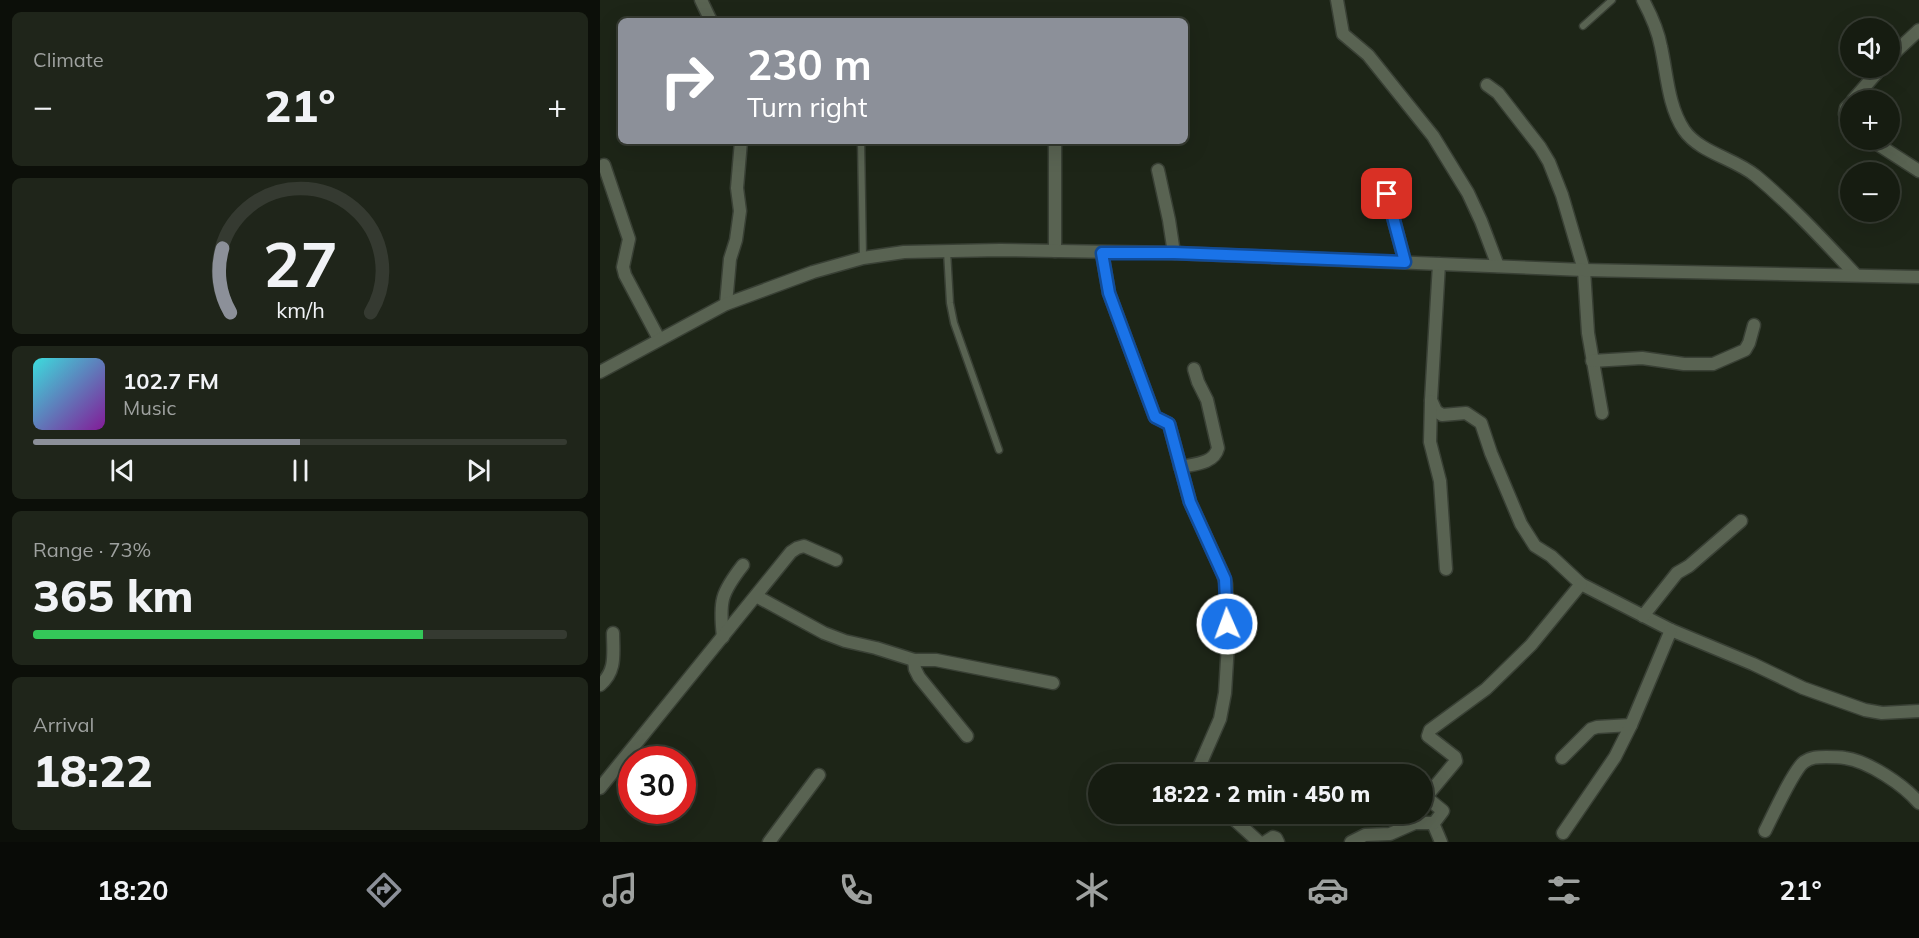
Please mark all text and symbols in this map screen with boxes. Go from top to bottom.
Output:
map controls [1840,18,1900,222]
button: sound [1840,18,1900,78]
text: 230 m [747,38,872,91]
icon: right [648,42,726,120]
text: Climate [33,47,104,72]
text: 21° [264,77,336,133]
text: − [33,85,53,126]
text: + [547,85,567,126]
text: Turn right [747,90,867,124]
button: + [1840,90,1900,150]
button: − [1840,162,1900,222]
pin [1361,168,1412,219]
icon: arrive [1370,177,1403,210]
text: 27 [263,224,337,303]
text: km/h [276,296,324,323]
text: 102.7 FM [123,367,219,395]
text: Music [123,395,176,420]
icon: previous [106,454,139,487]
icon: pause [284,454,317,487]
icon: next [462,454,495,487]
text: Range · 73% [33,537,151,562]
text: 365 km [33,567,194,623]
position arrow [1195,592,1259,656]
text: Arrival [33,712,94,737]
text: 18:22 [33,742,153,798]
speed limit sign: 30 [618,746,696,824]
text: 18:22 · 2 min · 450 m [1151,780,1370,808]
icon: directions [363,869,405,911]
icon: music [599,869,641,911]
icon: phone [835,869,877,911]
icon: climate [1071,869,1113,911]
icon: car [1307,869,1349,911]
icon: filters [1543,869,1585,911]
text: 18:20 [97,873,169,907]
text: 21° [1779,873,1822,907]

